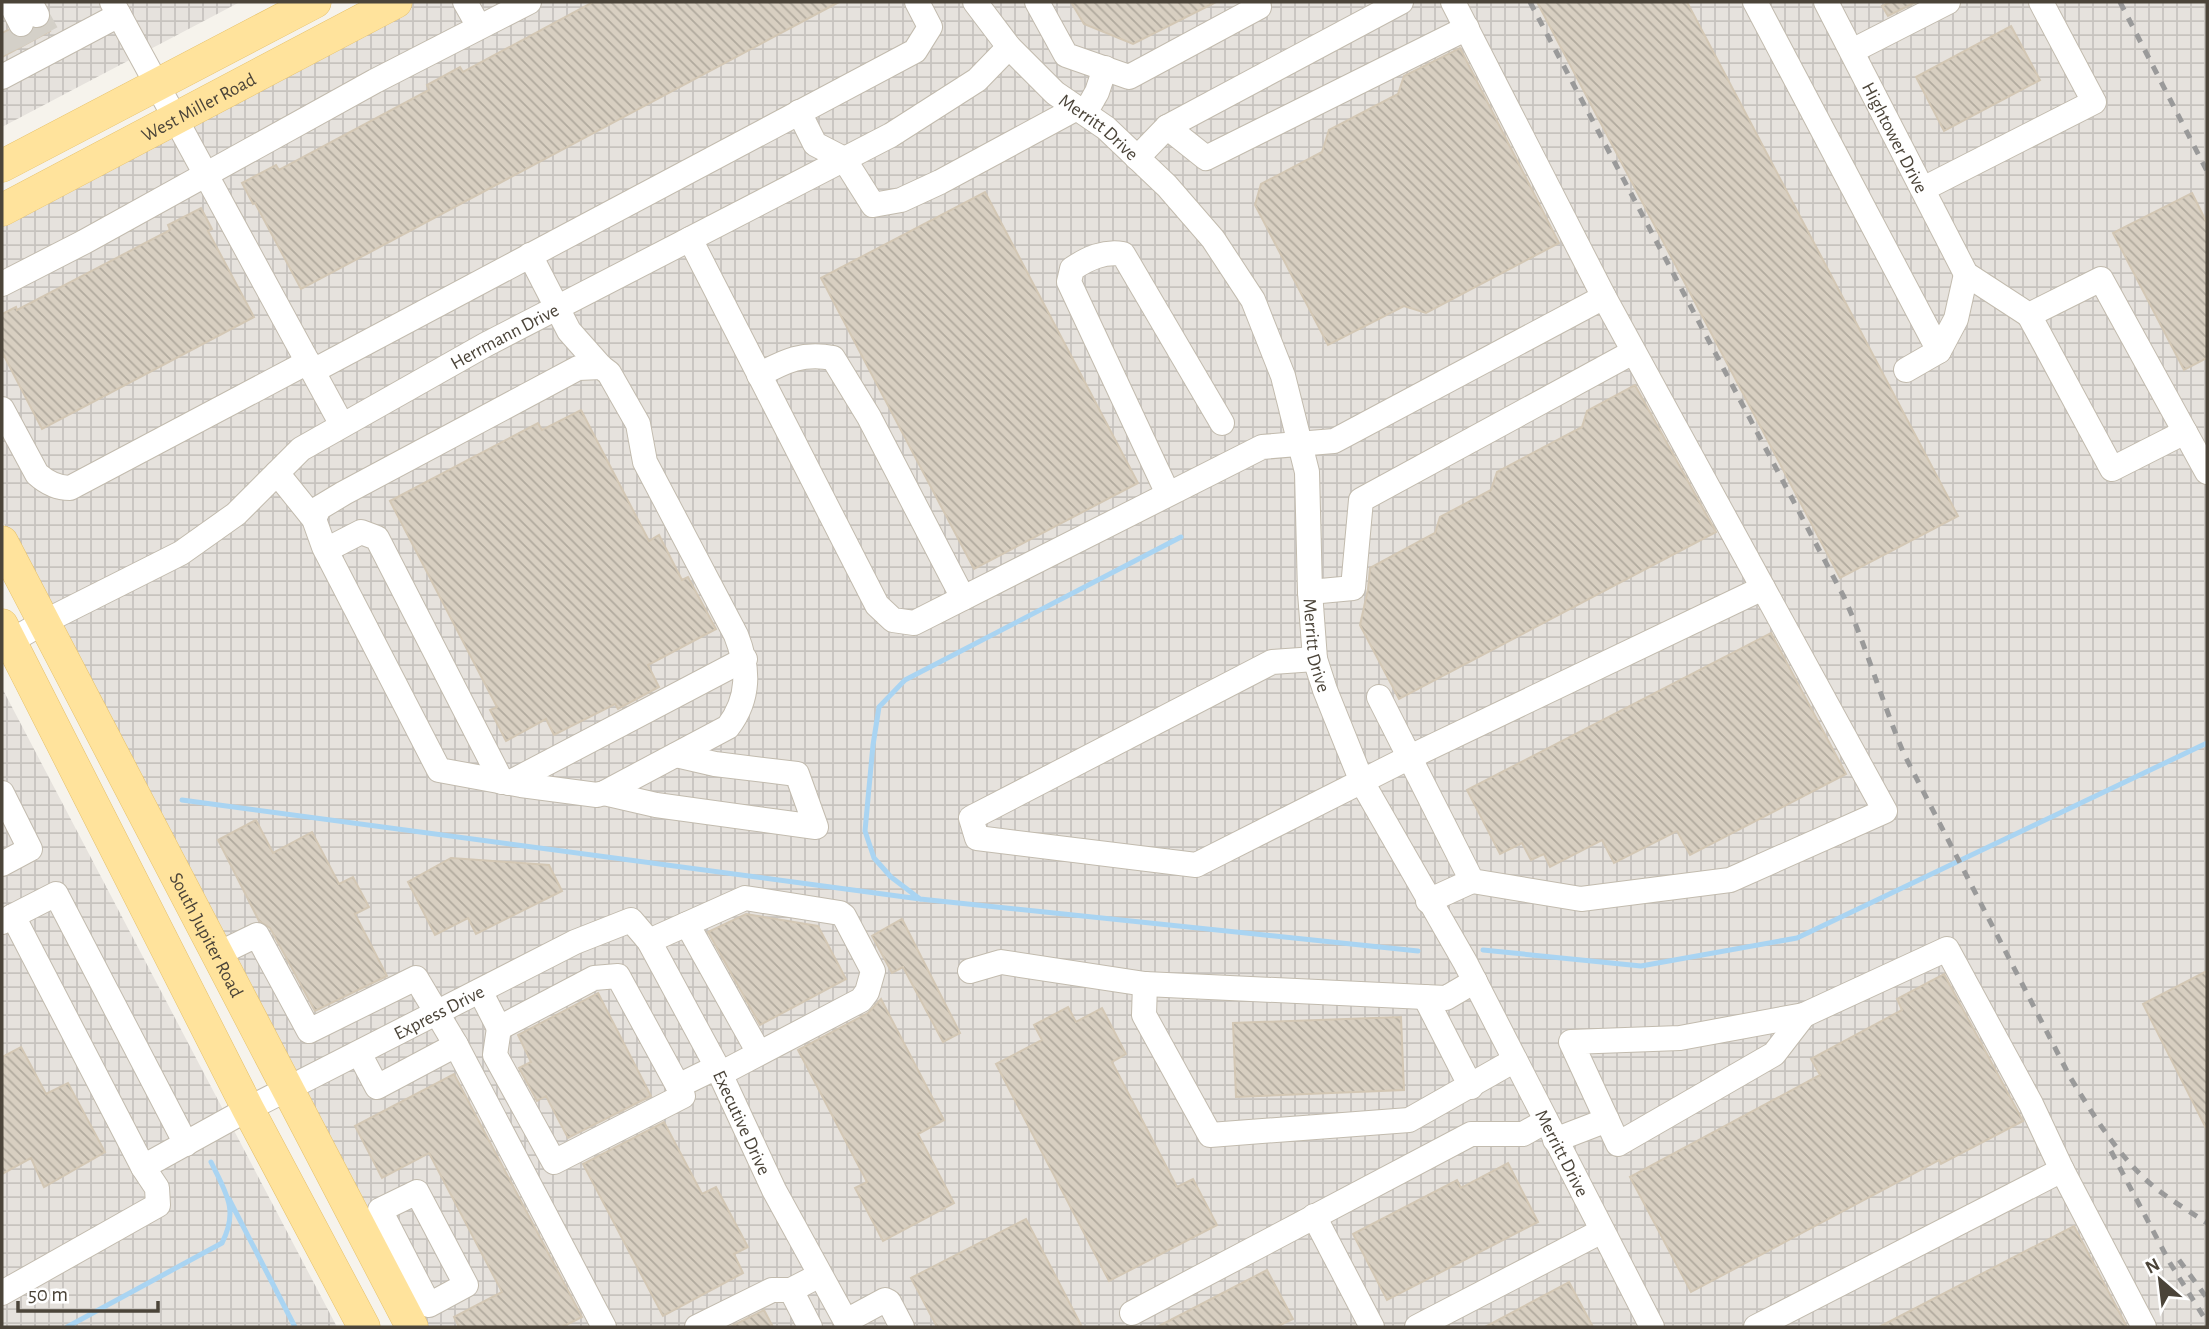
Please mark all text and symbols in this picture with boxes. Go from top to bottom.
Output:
street label: West Miller Road [139,70,259,146]
street label: Hightower Drive [1858,79,1931,196]
street label: Merritt Drive [1055,91,1141,164]
street label: Herrmann Drive [448,301,562,374]
street label: Merritt Drive [1299,598,1333,695]
street label: South Jupiter Road [165,870,246,1001]
street label: Express Drive [391,982,488,1044]
street label: Executive Drive [709,1068,774,1178]
street label: Merritt Drive [1531,1107,1592,1200]
north arrow [2125,1245,2195,1315]
text: N [2142,1255,2163,1278]
scale bar [18,1270,158,1314]
text: 50 m [28,1284,68,1305]

